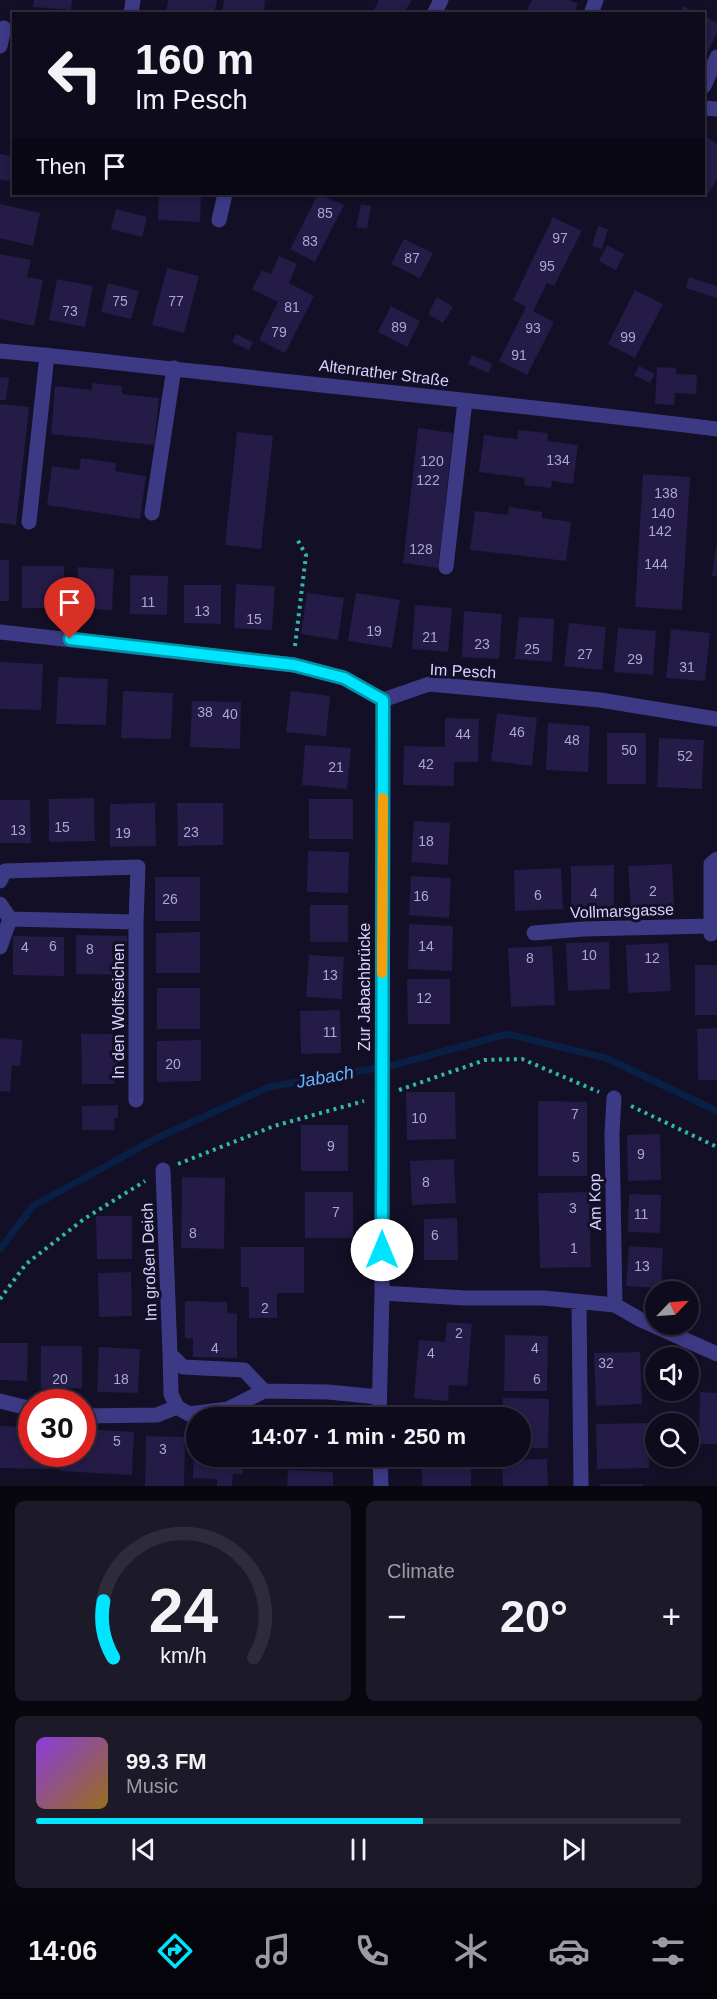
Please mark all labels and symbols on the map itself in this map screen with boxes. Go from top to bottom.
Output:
house number: 85 [317,205,333,221]
house number: 97 [552,230,568,246]
house number: 83 [302,233,318,249]
house number: 87 [404,250,420,266]
house number: 95 [539,258,555,274]
house number: 75 [112,293,128,309]
house number: 77 [168,293,184,309]
house number: 81 [284,299,300,315]
house number: 73 [62,303,78,319]
house number: 89 [391,319,407,335]
house number: 93 [525,320,541,336]
house number: 79 [271,324,287,340]
house number: 99 [620,329,636,345]
house number: 91 [511,347,527,363]
street label: Altenrather Straße [318,357,450,389]
house number: 134 [546,452,570,468]
house number: 120 [420,453,444,469]
house number: 122 [416,472,440,488]
house number: 138 [654,485,678,501]
house number: 140 [651,505,675,521]
house number: 142 [648,523,672,539]
house number: 128 [409,541,433,557]
house number: 144 [644,556,668,572]
pin [44,577,95,639]
house number: 11 [141,594,155,610]
house number: 13 [194,603,210,619]
house number: 15 [246,611,262,627]
house number: 19 [366,623,382,639]
house number: 21 [422,629,438,645]
house number: 23 [474,636,490,652]
house number: 25 [524,641,540,657]
house number: 27 [577,646,593,662]
house number: 29 [627,651,643,667]
house number: 31 [679,659,695,675]
street label: Im Pesch [429,661,497,681]
house number: 38 [197,704,213,720]
house number: 40 [222,706,238,722]
house number: 46 [509,724,525,740]
house number: 44 [455,726,471,742]
house number: 48 [564,732,580,748]
house number: 50 [621,742,637,758]
house number: 52 [677,748,693,764]
house number: 42 [418,756,434,772]
house number: 21 [328,759,344,775]
house number: 15 [54,819,70,835]
house number: 13 [10,822,26,838]
house number: 23 [183,824,199,840]
house number: 19 [115,825,131,841]
house number: 18 [418,833,434,849]
house number: 2 [649,883,657,899]
house number: 4 [590,885,598,901]
house number: 6 [534,887,542,903]
house number: 16 [413,888,429,904]
house number: 26 [162,891,178,907]
street label: Vollmarsgasse [570,901,674,921]
street label: Zur Jabachbrücke [356,923,373,1051]
house number: 6 [49,938,57,954]
house number: 14 [418,938,434,954]
house number: 4 [21,939,29,955]
house number: 8 [86,941,94,957]
street label: In den Wolfseichen [110,943,127,1079]
house number: 10 [581,947,597,963]
house number: 8 [526,950,534,966]
house number: 12 [644,950,660,966]
house number: 13 [322,967,338,983]
house number: 12 [416,990,432,1006]
house number: 11 [323,1024,337,1040]
house number: 20 [165,1056,181,1072]
water label: Jabach [294,1062,355,1092]
house number: 7 [571,1106,579,1122]
house number: 10 [411,1110,427,1126]
house number: 9 [327,1138,335,1154]
house number: 9 [637,1146,645,1162]
house number: 5 [572,1149,580,1165]
street label: Am Kop [586,1173,604,1231]
house number: 8 [422,1174,430,1190]
house number: 3 [569,1200,577,1216]
street label: Im großen Deich [138,1203,160,1321]
house number: 7 [332,1204,340,1220]
house number: 11 [634,1206,648,1222]
position arrow [350,1218,414,1282]
house number: 8 [189,1225,197,1241]
house number: 6 [431,1227,439,1243]
house number: 1 [570,1240,578,1256]
house number: 13 [634,1258,650,1274]
north arrow [645,1281,699,1335]
house number: 2 [261,1300,269,1316]
house number: 2 [455,1325,463,1341]
house number: 4 [211,1340,219,1356]
house number: 4 [531,1340,539,1356]
house number: 4 [427,1345,435,1361]
house number: 32 [598,1355,614,1371]
house number: 20 [52,1371,68,1387]
house number: 18 [113,1371,129,1387]
house number: 6 [533,1371,541,1387]
speed limit sign: 30 [18,1389,96,1467]
house number: 5 [113,1433,121,1449]
house number: 3 [159,1441,167,1457]

